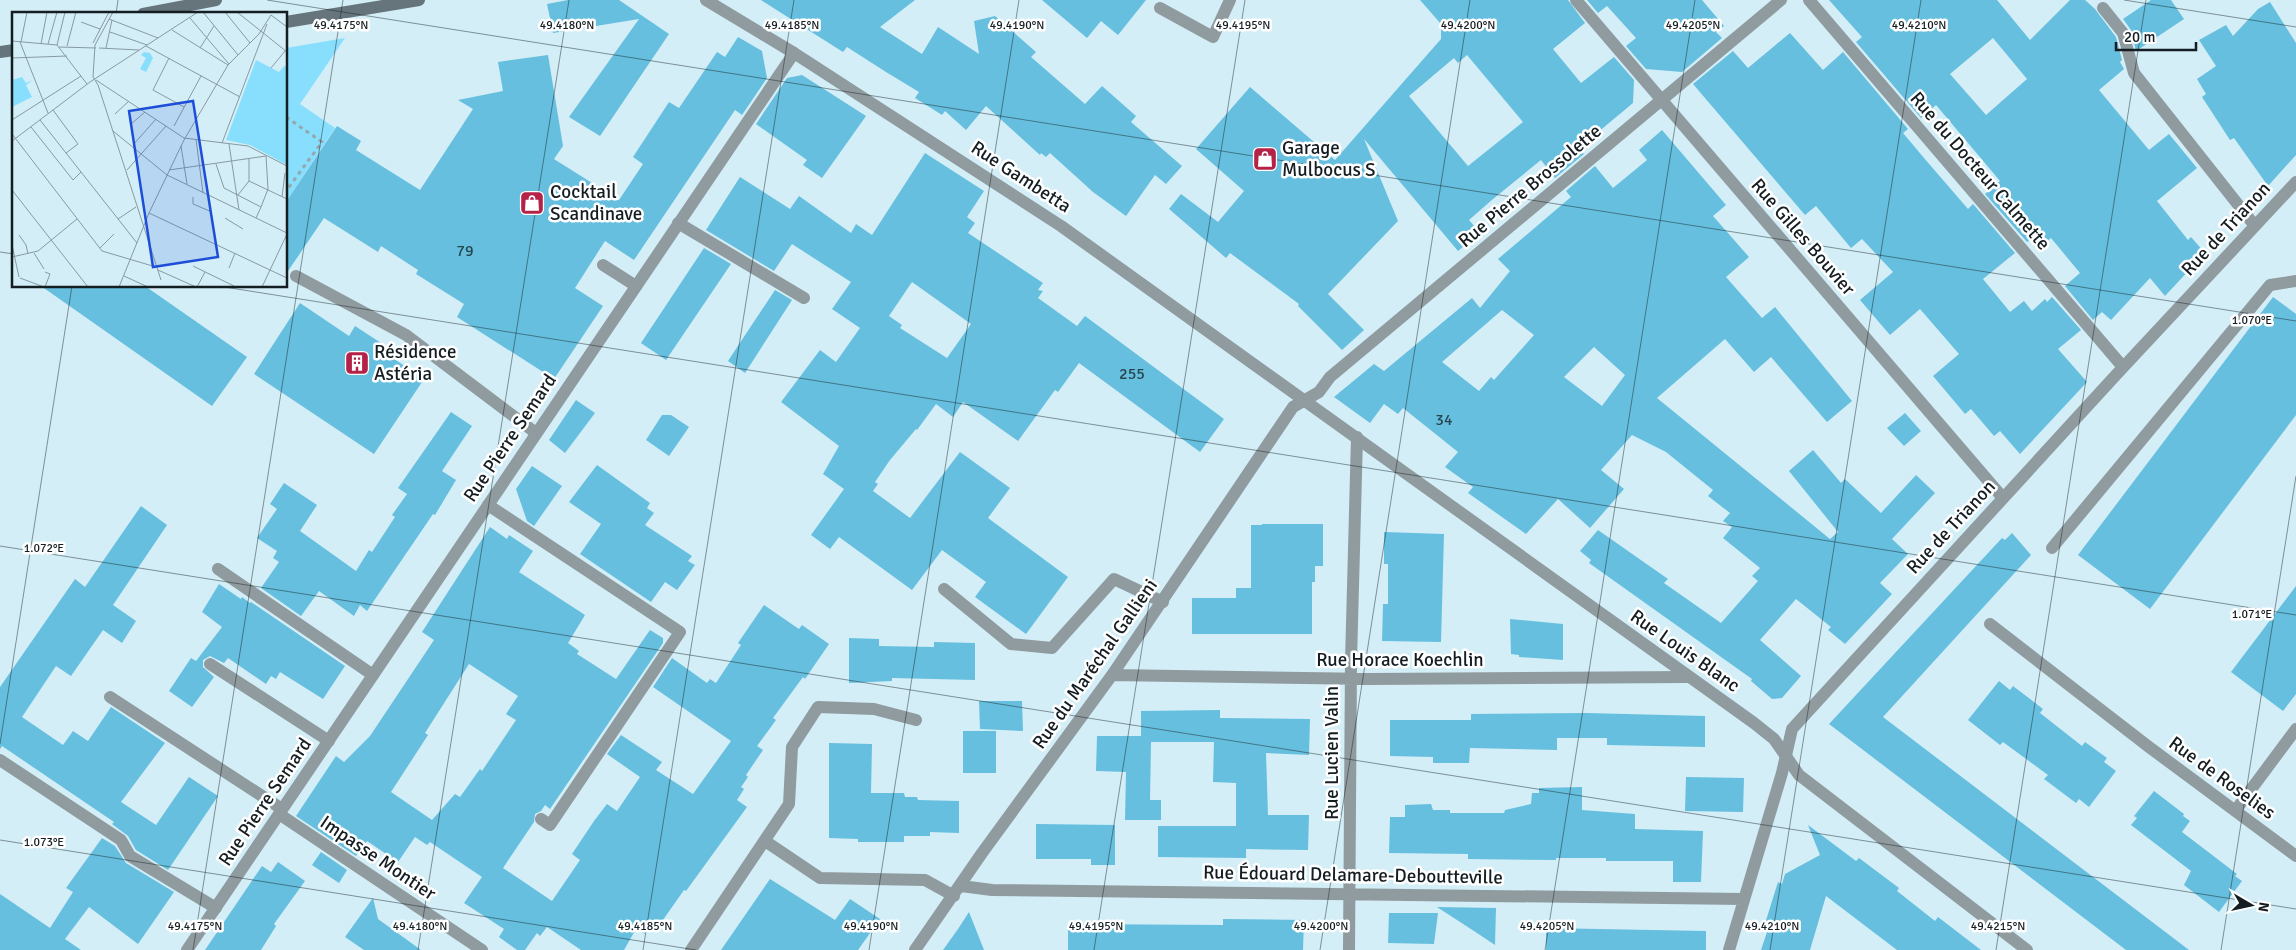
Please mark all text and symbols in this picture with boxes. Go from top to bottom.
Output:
inset map [12,12,288,288]
text: 49.4175°N [314,18,368,33]
text: 49.4180°N [540,18,594,33]
text: 49.4185°N [765,18,819,33]
text: 49.4190°N [990,18,1044,33]
text: 49.4195°N [1216,18,1270,33]
text: 49.4200°N [1441,18,1495,33]
text: 49.4205°N [1666,18,1720,33]
text: 49.4210°N [1892,18,1946,33]
scale bar [2116,20,2196,52]
text: 20 m [2124,28,2155,46]
street label: Rue du Docteur Calmette [1905,87,2055,255]
street label: Rue Pierre Brossolette [1454,119,1606,253]
street label: Rue Gambetta [966,136,1076,218]
place label: Garage Mulbocus S [1282,136,1376,182]
shop icon: Garage Mulbocus S [1252,146,1278,172]
street label: Rue Gilles Bouvier [1746,174,1860,300]
street label: Rue de Trianon [2176,177,2276,281]
place label: Cocktail Scandinave [550,180,642,226]
shop icon: Cocktail Scandinave [519,190,545,216]
house number: 79 [456,241,474,261]
text: 1.070°E [2232,313,2272,328]
place label: Résidence Astéria [374,340,456,386]
building icon: Résidence Astéria [344,350,370,376]
house number: 255 [1119,364,1145,384]
street label: Rue Pierre Semard [458,369,562,507]
house number: 34 [1435,410,1453,430]
street label: Rue de Trianon [1901,475,2001,579]
text: 1.072°E [24,541,64,556]
street label: Rue du Maréchal Gallieni [1027,574,1163,754]
street label: Rue Louis Blanc [1626,604,1744,698]
text: 1.071°E [2232,607,2272,622]
street label: Rue Horace Koechlin [1316,648,1484,672]
street label: Rue Lucien Valin [1320,686,1344,820]
street label: Rue de Roselies [2164,731,2280,825]
street label: Rue Pierre Semard [213,733,317,871]
street label: Impasse Montier [315,810,441,906]
text: 1.073°E [24,835,64,850]
street label: Rue Édouard Delamare-Deboutteville [1203,860,1503,890]
north arrow [2226,880,2276,930]
text: N [2254,901,2273,913]
text: 49.4175°N [168,919,222,934]
text: 49.4180°N [393,919,447,934]
text: 49.4185°N [618,919,672,934]
text: 49.4190°N [844,919,898,934]
text: 49.4195°N [1069,919,1123,934]
text: 49.4200°N [1294,919,1348,934]
text: 49.4205°N [1520,919,1574,934]
text: 49.4210°N [1745,919,1799,934]
text: 49.4215°N [1971,919,2025,934]

